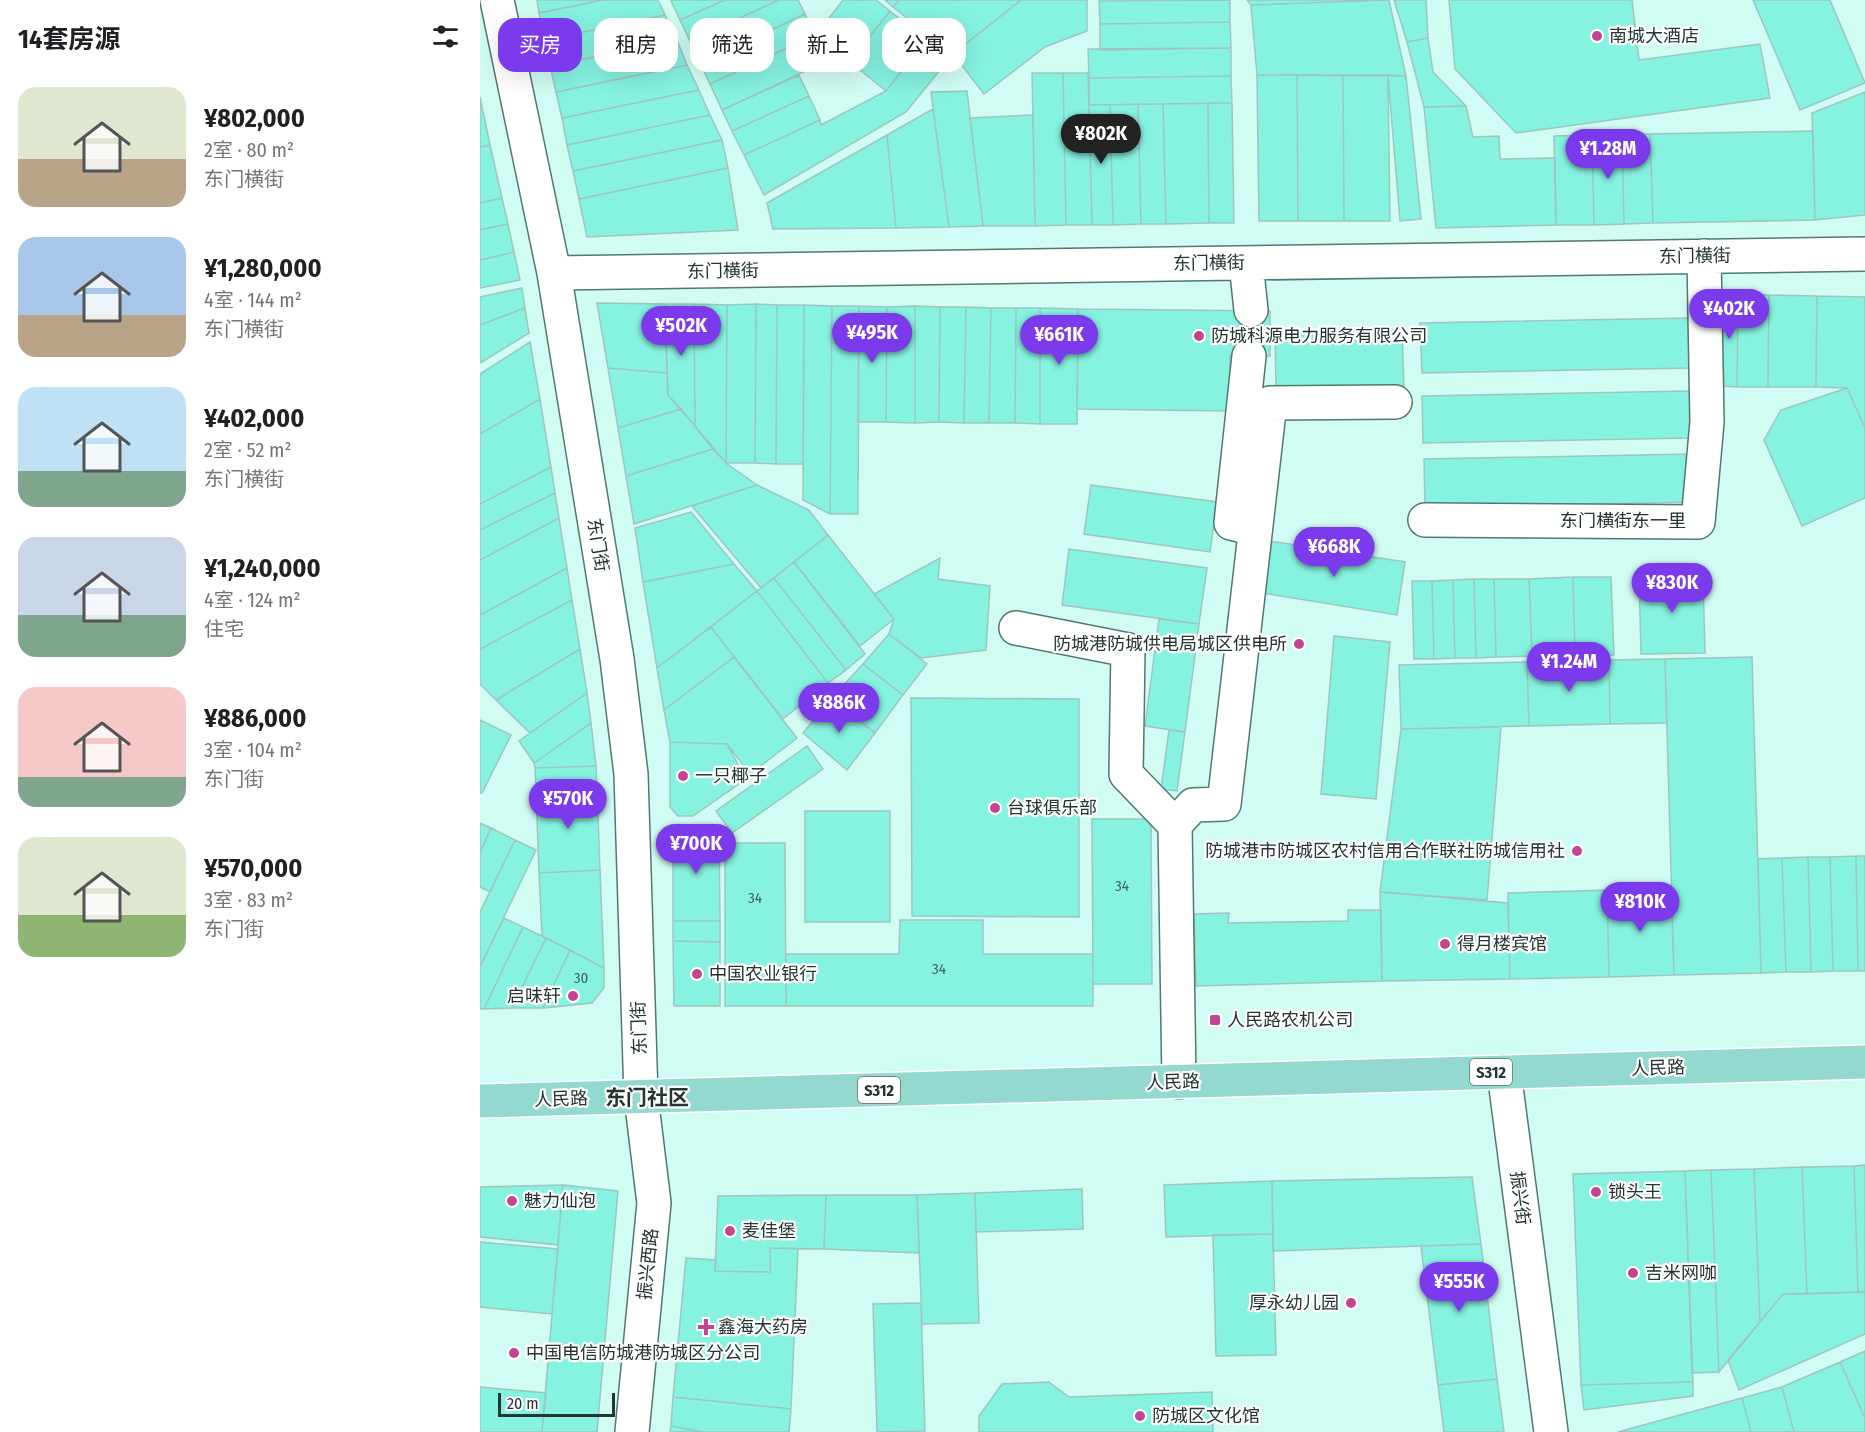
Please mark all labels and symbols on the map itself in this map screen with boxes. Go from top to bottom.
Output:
place label: 南城大酒店 [1609,25,1699,47]
marker: 南城大酒店 [1590,29,1604,43]
pin: ¥802K [1059,114,1143,165]
pin: ¥1.28M [1559,129,1657,180]
street label: 东门横街 [1659,244,1731,268]
street label: 东门横街 [1173,251,1245,275]
street label: 东门横街 [687,259,759,283]
pin: ¥402K [1687,289,1771,340]
pin: ¥502K [639,306,723,357]
pin: ¥495K [830,313,914,364]
pin: ¥661K [1017,315,1101,366]
place label: 防城科源电力服务有限公司 [1211,325,1427,347]
marker: 防城科源电力服务有限公司 [1192,329,1206,343]
street label: 东门横街东一里 [1560,510,1686,532]
street label: 东门街 [583,517,613,573]
pin: ¥668K [1292,527,1376,578]
pin: ¥830K [1630,563,1714,614]
place label: 防城港防城供电局城区供电所 [1053,633,1287,655]
marker: 防城港防城供电局城区供电所 [1292,637,1306,651]
pin: ¥1.24M [1520,642,1618,693]
pin: ¥886K [797,683,881,734]
place label: 一只椰子 [695,765,767,787]
marker: 一只椰子 [676,769,690,783]
pin: ¥570K [526,779,610,830]
place label: 台球俱乐部 [1007,797,1097,819]
marker: 台球俱乐部 [988,801,1002,815]
pin: ¥700K [654,824,738,875]
place label: 防城港市防城区农村信用合作联社防城信用社 [1205,840,1565,862]
marker: 防城港市防城区农村信用合作联社防城信用社 [1570,844,1584,858]
house number: 34 [1115,877,1129,895]
pin: ¥810K [1598,882,1682,933]
house number: 34 [748,889,762,907]
place label: 得月楼宾馆 [1457,933,1547,955]
marker: 得月楼宾馆 [1438,937,1452,951]
house number: 34 [932,960,946,978]
place label: 中国农业银行 [709,963,817,985]
marker: 中国农业银行 [690,967,704,981]
house number: 30 [574,969,588,987]
place label: 启味轩 [507,985,561,1007]
marker: 启味轩 [566,989,580,1003]
street label: 东门街 [627,1001,651,1055]
place label: 人民路农机公司 [1227,1009,1353,1031]
marker: 人民路农机公司 [1208,1013,1222,1027]
street label: 人民路 [1631,1056,1685,1080]
road number: S312 [1470,1059,1512,1085]
street label: 人民路 [1146,1070,1200,1094]
road number: S312 [858,1077,900,1103]
district label: 东门社区 [605,1085,689,1111]
street label: 人民路 [534,1087,588,1111]
street label: 振兴街 [1506,1170,1534,1226]
place label: 锁头王 [1608,1181,1662,1203]
marker: 锁头王 [1589,1185,1603,1199]
place label: 魅力仙泡 [524,1190,596,1212]
marker: 魅力仙泡 [505,1194,519,1208]
place label: 麦佳堡 [742,1220,796,1242]
marker: 麦佳堡 [723,1224,737,1238]
street label: 振兴西路 [633,1227,663,1301]
pin: ¥555K [1417,1262,1501,1313]
place label: 吉米网咖 [1645,1262,1717,1284]
marker: 吉米网咖 [1626,1266,1640,1280]
place label: 厚永幼儿园 [1249,1292,1339,1314]
marker: 厚永幼儿园 [1344,1296,1358,1310]
place label: 鑫海大药房 [718,1316,808,1338]
marker: 鑫海大药房 [699,1320,713,1334]
place label: 中国电信防城港防城区分公司 [526,1342,760,1364]
marker: 中国电信防城港防城区分公司 [507,1346,521,1360]
scale bar [498,1390,615,1418]
place label: 防城区文化馆 [1152,1405,1260,1427]
marker: 防城区文化馆 [1133,1409,1147,1423]

